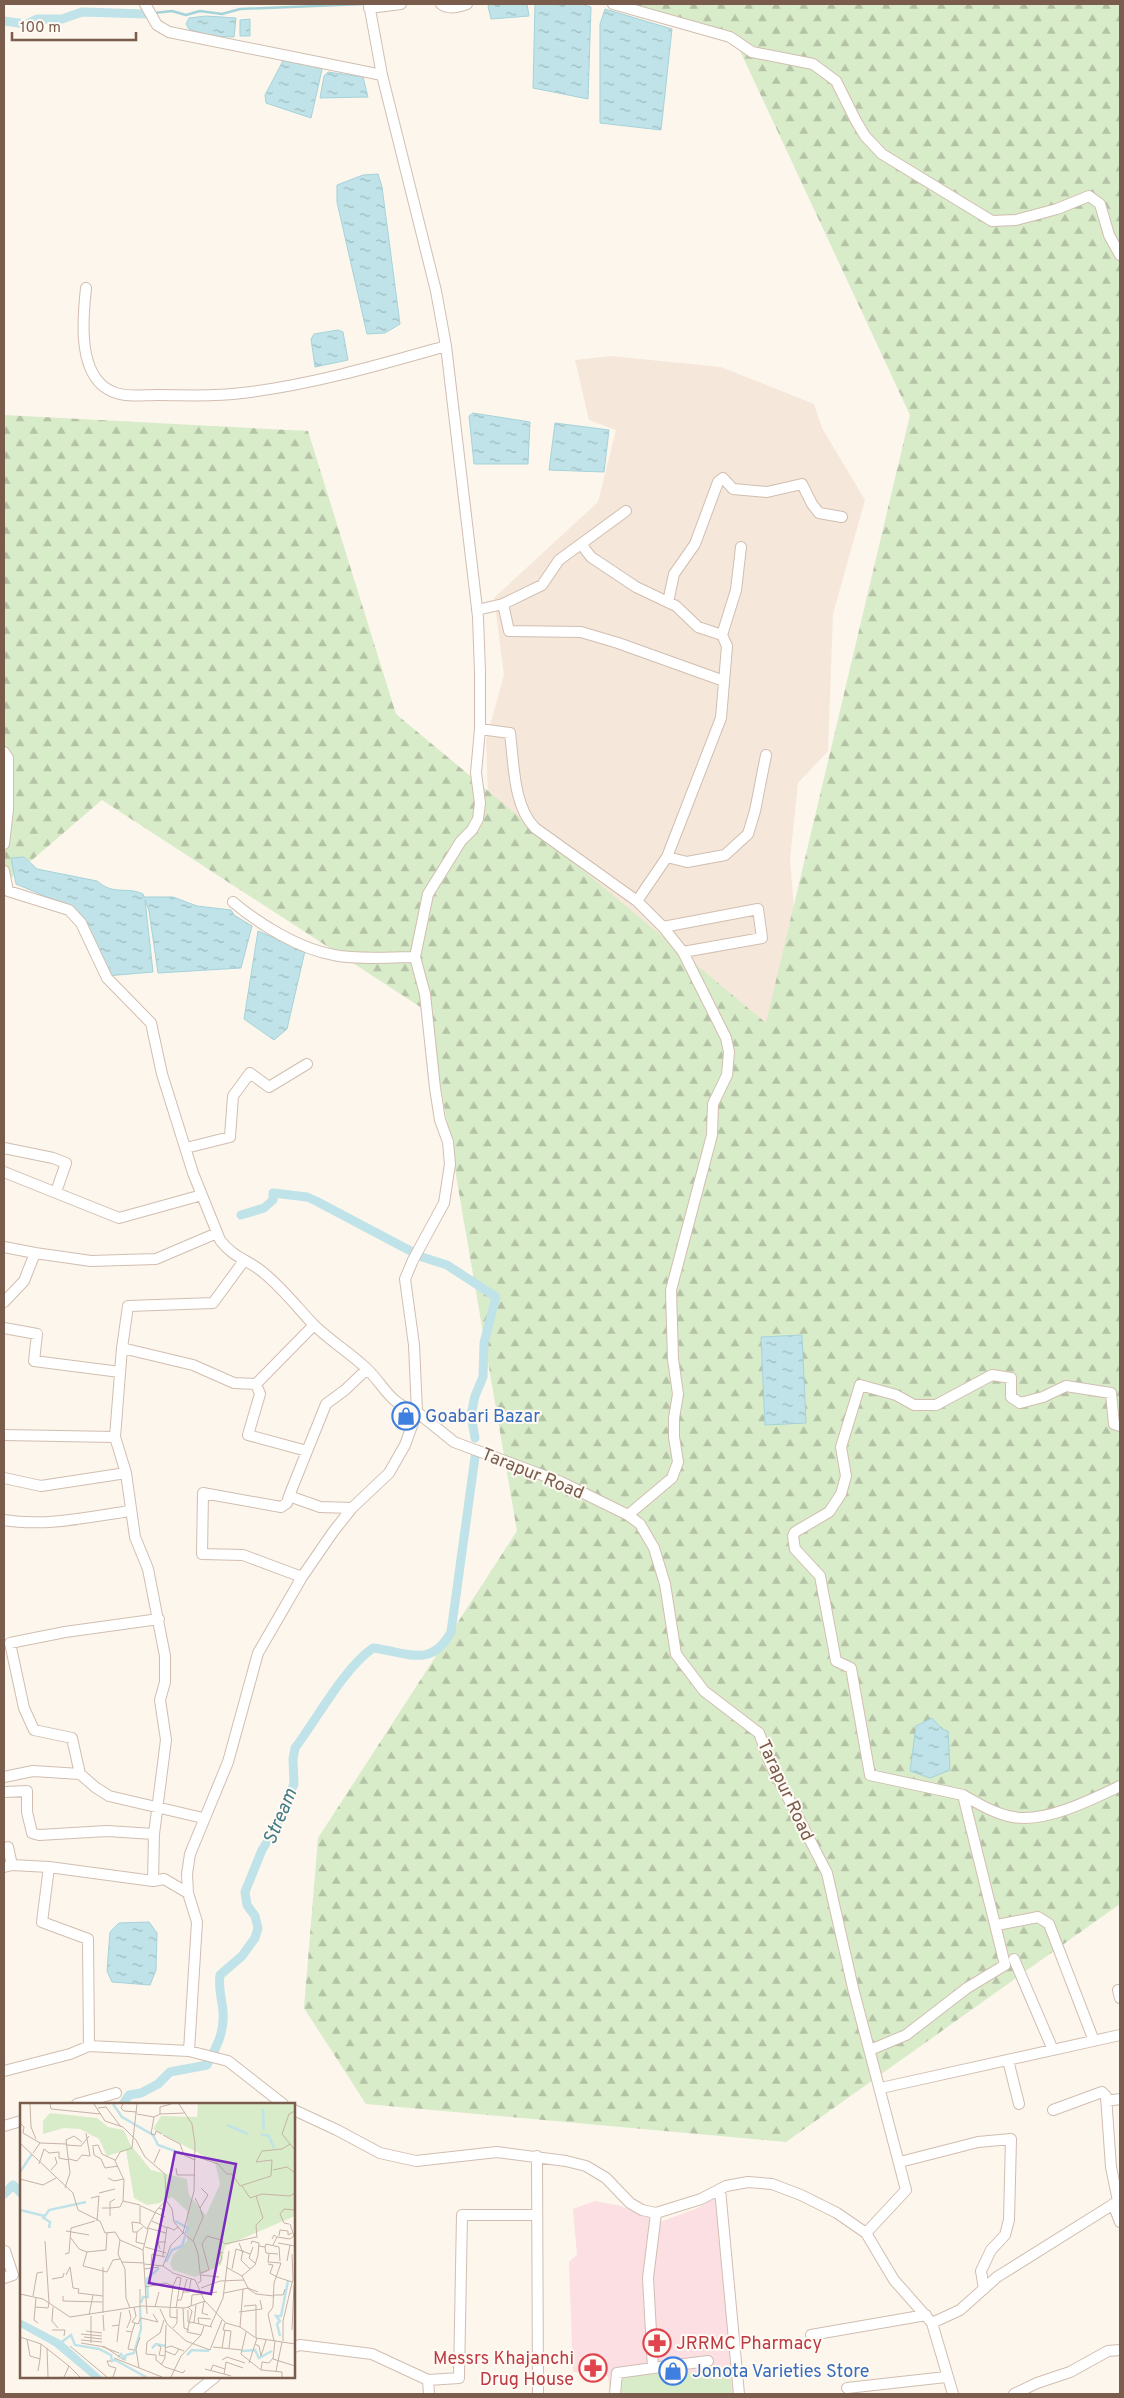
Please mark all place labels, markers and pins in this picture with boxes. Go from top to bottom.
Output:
shop icon: Goabari Bazar [391,1401,421,1431]
place label: Goabari Bazar [425,1406,540,1429]
pharmacy icon: JRRMC Pharmacy [642,2328,672,2358]
place label: JRRMC Pharmacy [676,2333,822,2356]
place label: Messrs Khajanchi Drug House [433,2348,574,2392]
pharmacy icon: Messrs Khajanchi Drug House [578,2353,608,2383]
shop icon: Jonota Varieties Store [658,2356,688,2386]
place label: Jonota Varieties Store [692,2361,869,2384]

